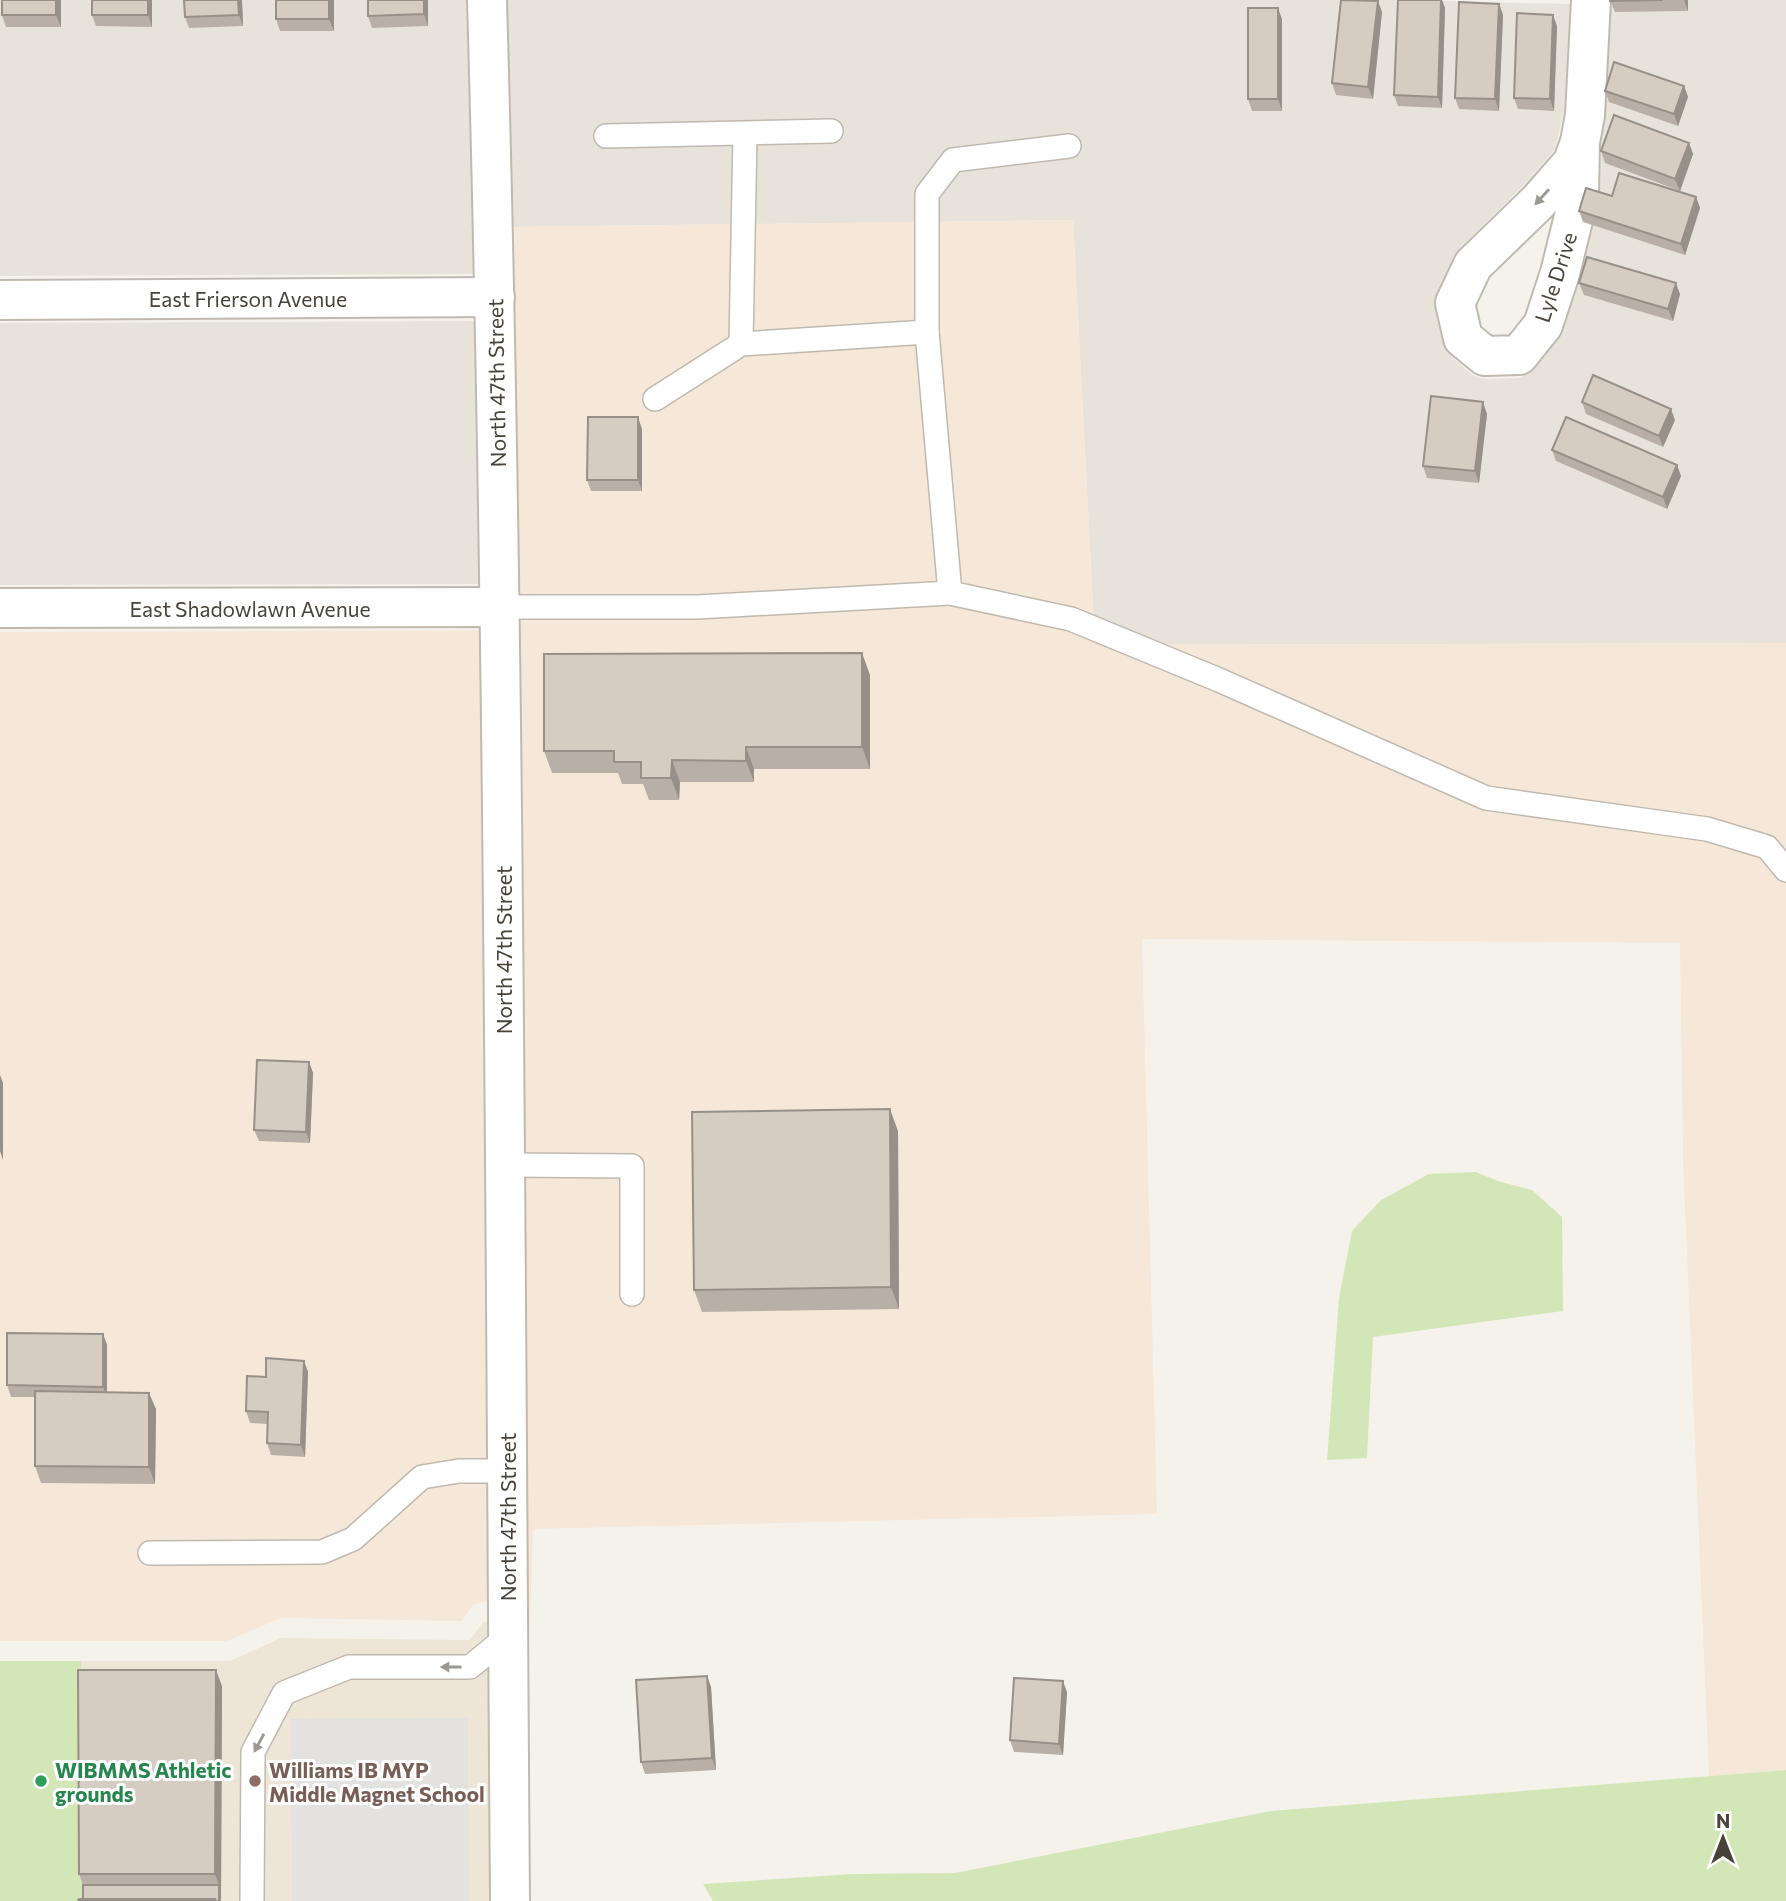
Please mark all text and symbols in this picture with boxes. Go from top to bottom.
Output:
one-way arrow [1534,188,1550,206]
street label: Lyle Drive [1529,229,1581,325]
street label: East Frierson Avenue [149,286,347,311]
street label: North 47th Street [482,298,510,468]
street label: East Shadowlawn Avenue [130,596,370,621]
street label: North 47th Street [491,866,516,1034]
street label: North 47th Street [495,1433,520,1601]
one-way arrow [440,1661,462,1673]
one-way arrow [253,1733,265,1753]
place label: WIBMMS Athletic grounds [55,1757,231,1806]
place label: Williams IB MYP Middle Magnet School [269,1757,485,1806]
marker: WIBMMS Athletic grounds [33,1773,49,1789]
marker: Williams IB MYP Middle Magnet School [247,1773,263,1789]
north arrow [1688,1803,1758,1873]
text: N [1716,1809,1730,1832]

